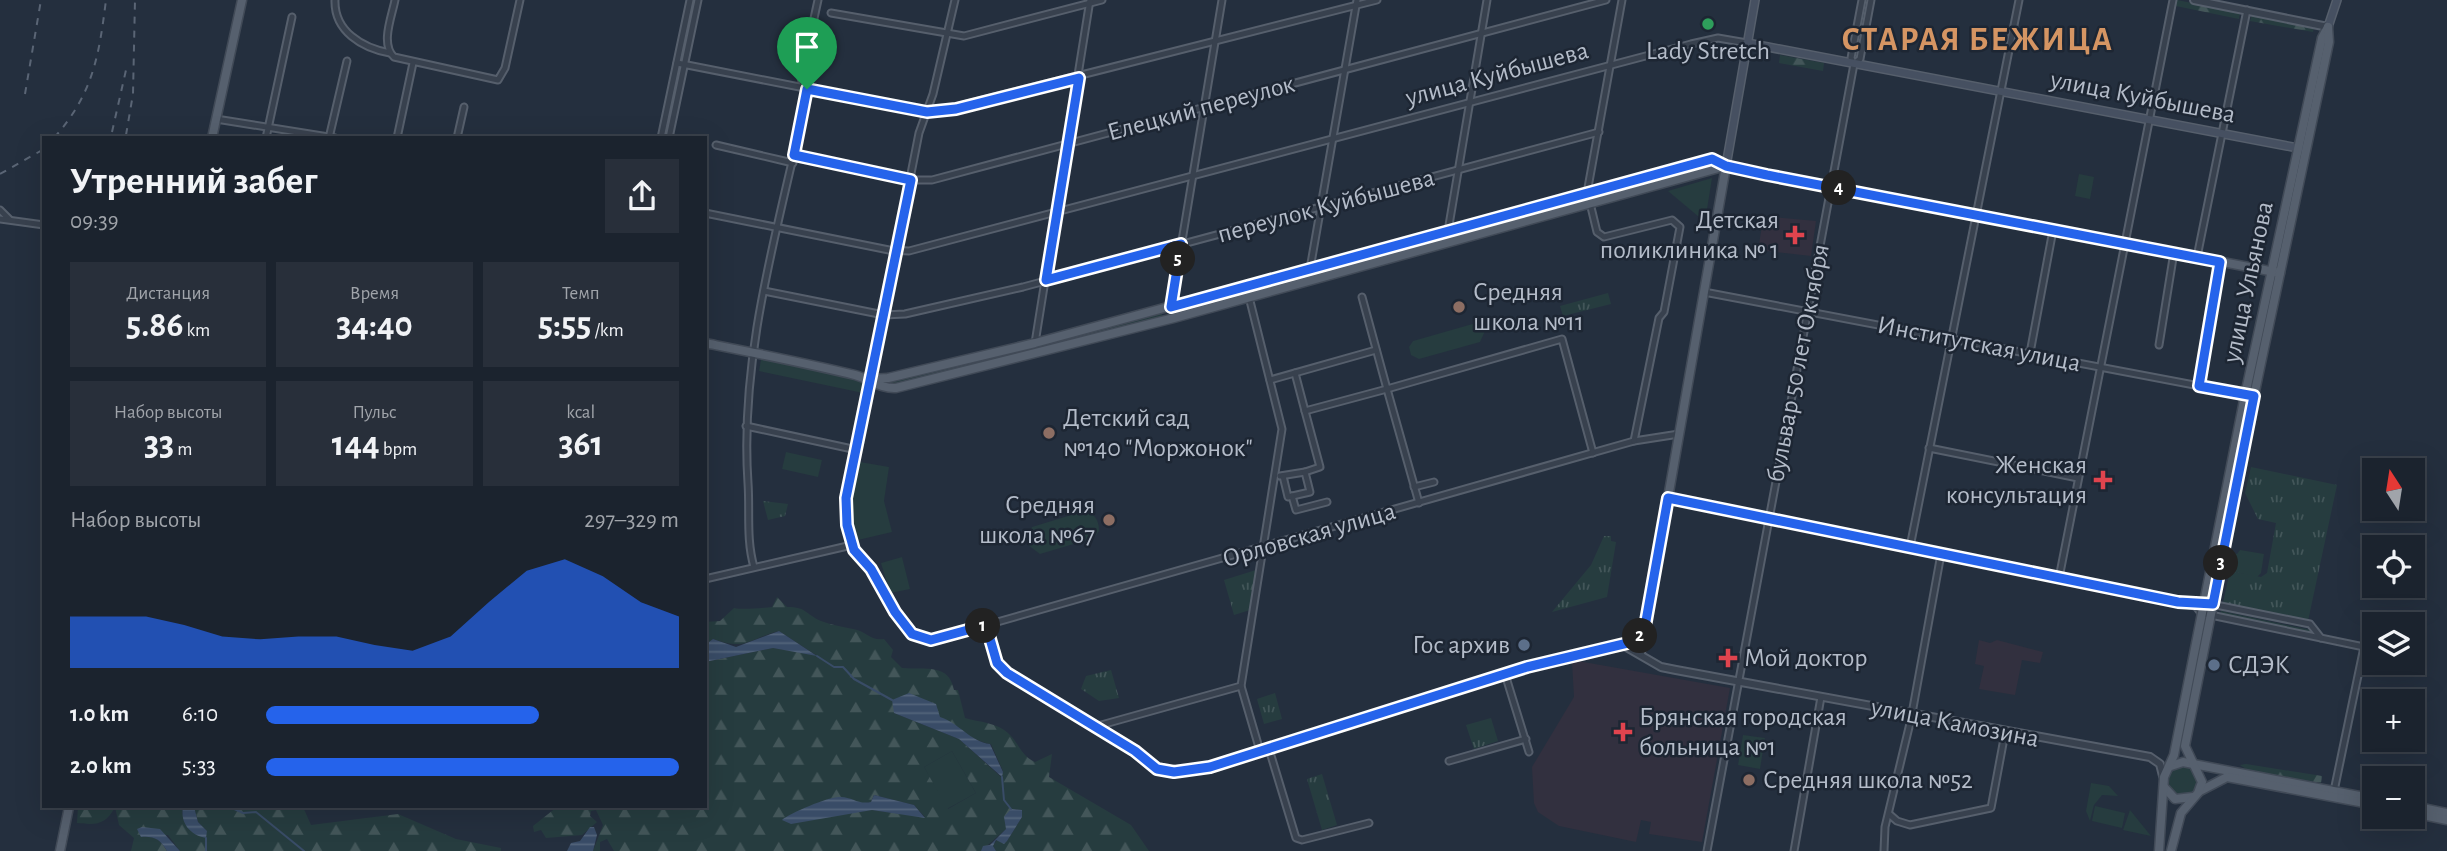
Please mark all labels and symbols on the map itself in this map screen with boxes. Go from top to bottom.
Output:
marker: Lady Stretch [1700,16,1716,32]
pin [777,17,837,89]
district label: CТАРАЯ БЕЖИЦА [1842,24,2114,57]
street label: улица Куйбышева [1402,37,1591,111]
place label: Lady Stretch [1646,38,1770,64]
street label: улица Куйбышева [2047,66,2238,128]
street label: Елецкий переулок [1105,70,1297,145]
street label: переулок Куйбышева [1215,164,1437,248]
pin: 4 [1822,170,1856,206]
street label: улица Ульянова [2218,199,2278,366]
place label: Детская поликлиника № 1 [1600,207,1779,263]
marker: Детская поликлиника № 1 [1785,225,1805,245]
pin: 5 [1160,242,1196,276]
street label: бульвар 50 лет Октября [1762,242,1834,484]
place label: Средняя школа №11 [1473,279,1584,335]
marker: Средняя школа №11 [1451,299,1467,315]
street label: Институтская улица [1875,312,2083,376]
place label: Детский сад №140 "Моржонок" [1063,405,1253,461]
marker: Детский сад №140 "Моржонок" [1041,425,1057,441]
place label: Женская консультация [1946,452,2087,508]
north arrow [2362,458,2426,522]
marker: Женская консультация [2093,470,2113,490]
place label: Средняя школа №67 [979,492,1095,548]
street label: Орловская улица [1220,498,1399,572]
marker: Средняя школа №67 [1101,512,1117,528]
pin: 3 [2204,546,2238,580]
pin: 1 [965,608,1000,644]
pin: 2 [1622,618,1658,654]
place label: Гос архив [1412,632,1510,658]
marker: Гос архив [1516,637,1532,653]
place label: Мой доктор [1744,645,1867,671]
marker: Мой доктор [1718,648,1738,668]
place label: СДЭК [2228,652,2290,678]
marker: СДЭК [2206,657,2222,673]
street label: улица Камозина [1868,694,2041,752]
place label: Брянская городская больница №1 [1639,704,1847,760]
marker: Брянская городская больница №1 [1613,722,1633,742]
place label: Средняя школа №52 [1763,767,1973,793]
marker: Средняя школа №52 [1741,772,1757,788]

